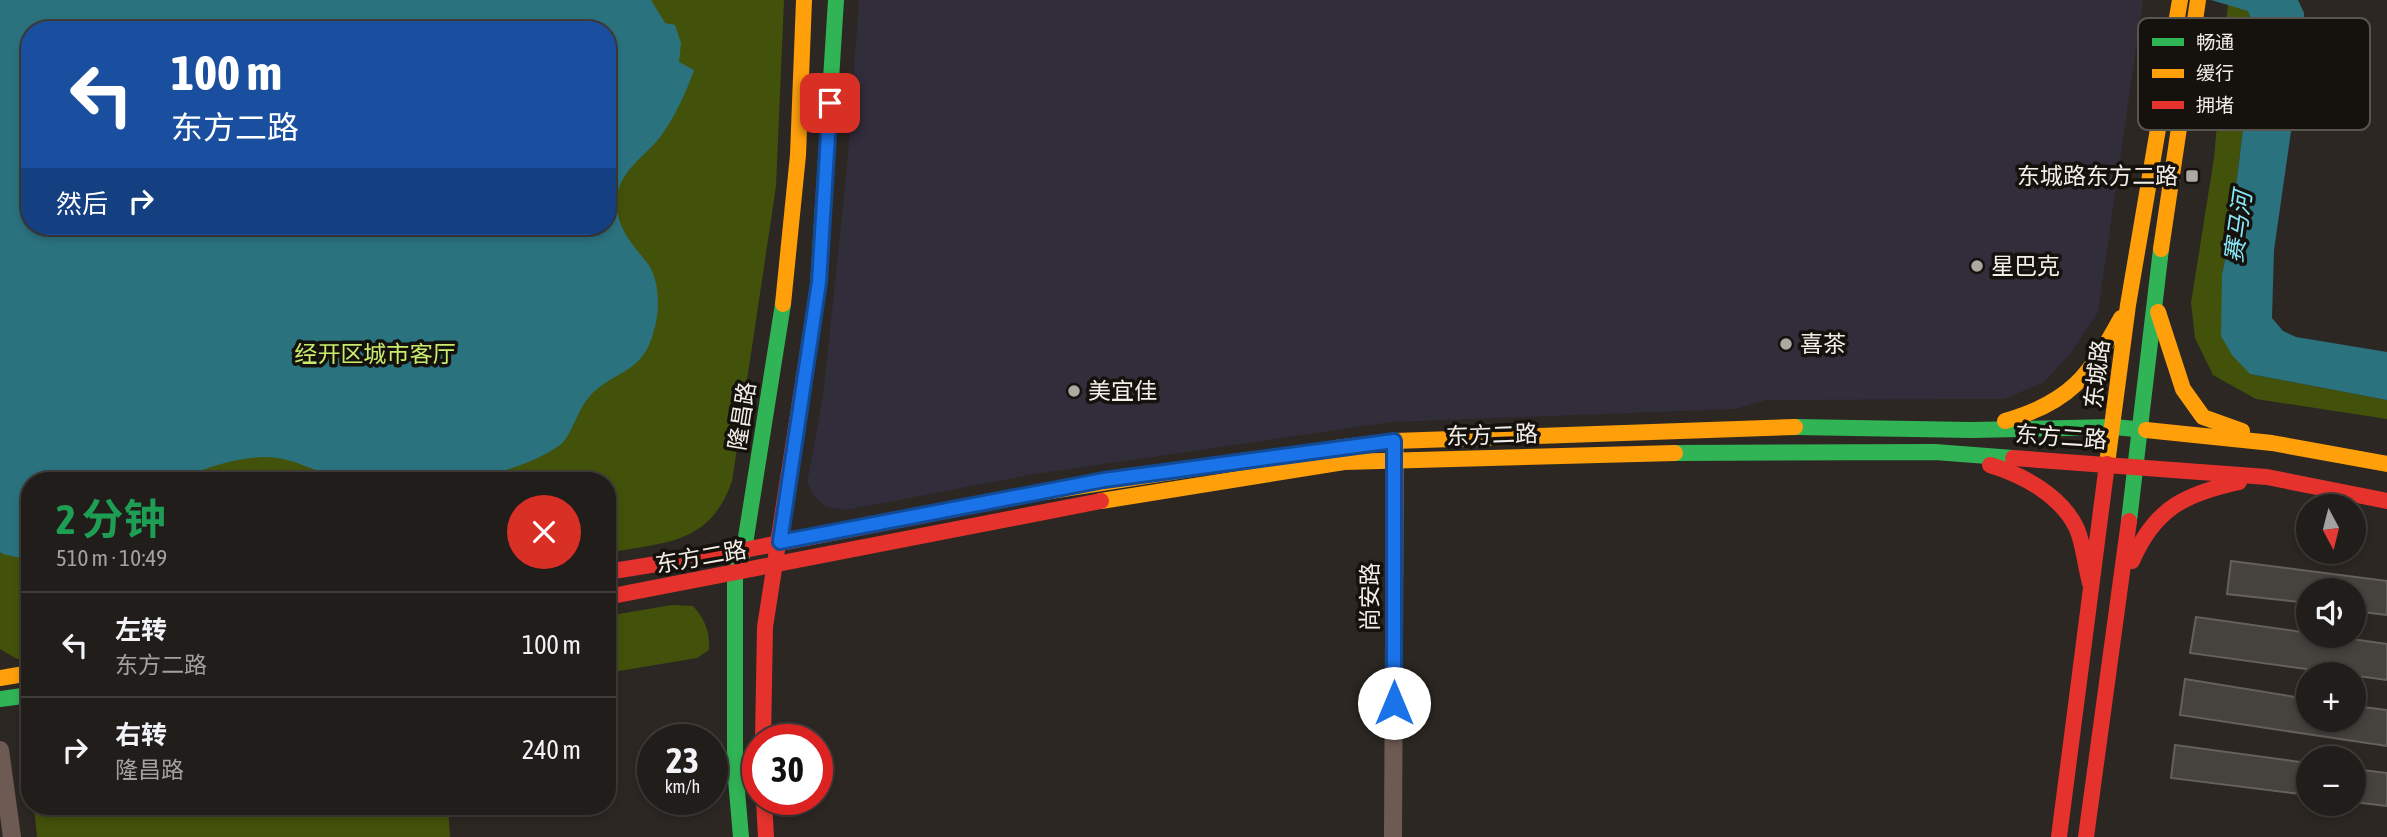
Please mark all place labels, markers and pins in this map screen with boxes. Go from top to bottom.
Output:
pin [800,73,860,133]
place label: 东城路东方二路 [2017,163,2178,189]
marker: 东城路东方二路 [2184,168,2200,184]
place label: 星巴克 [1991,253,2060,279]
marker: 星巴克 [1969,258,1985,274]
place label: 喜茶 [1800,331,1846,357]
marker: 喜茶 [1778,336,1794,352]
place label: 美宜佳 [1088,378,1157,404]
marker: 美宜佳 [1066,383,1082,399]

